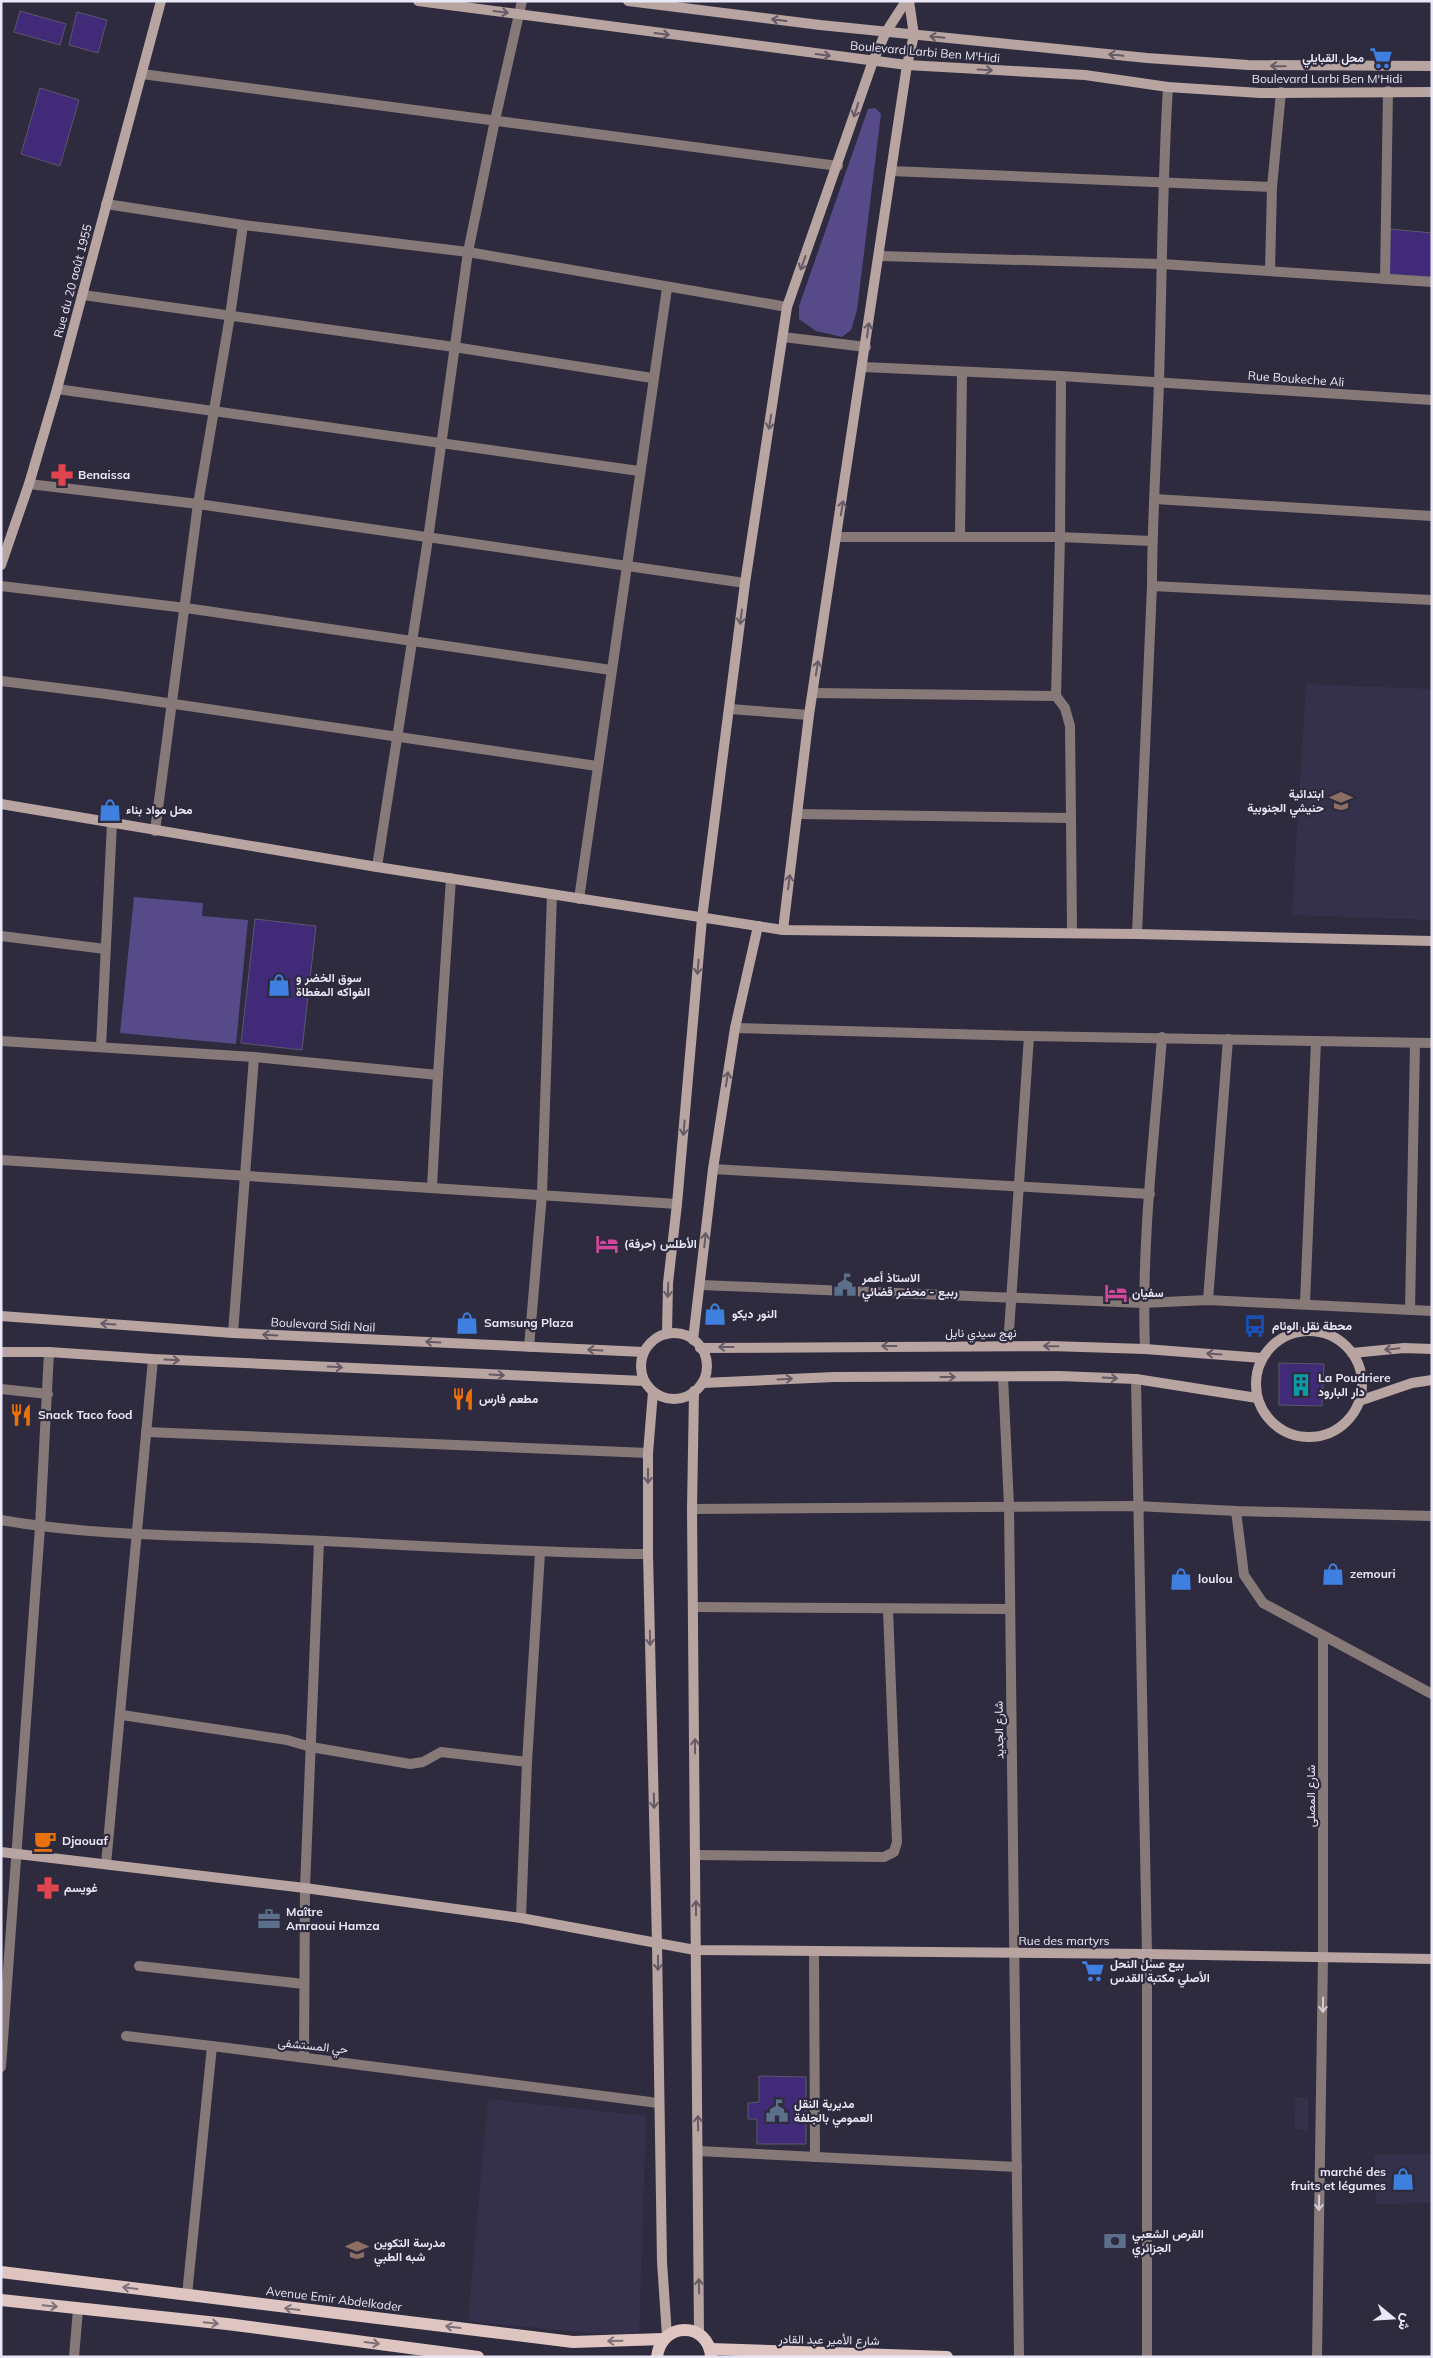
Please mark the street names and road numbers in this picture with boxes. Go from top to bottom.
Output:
street label: Boulevard Larbi Ben M'Hidi [849,37,1001,66]
street label: Boulevard Larbi Ben M'Hidi [1252,71,1402,86]
street label: Rue du 20 août 1955 [50,223,95,339]
street label: Rue Boukeche Ali [1247,368,1345,389]
street label: Boulevard Sidi Nail [270,1314,376,1335]
street label: نهج سيدي نايل [945,1325,1017,1343]
street label: شارع الجديد [990,1701,1009,1759]
street label: شارع المصلى [1303,1765,1320,1827]
street label: Rue des martyrs [1018,1933,1110,1948]
street label: حي المستشفى [277,2034,349,2060]
street label: Avenue Emir Abdelkader [265,2283,404,2314]
street label: شارع الأمير عبد القادر [777,2331,880,2350]

